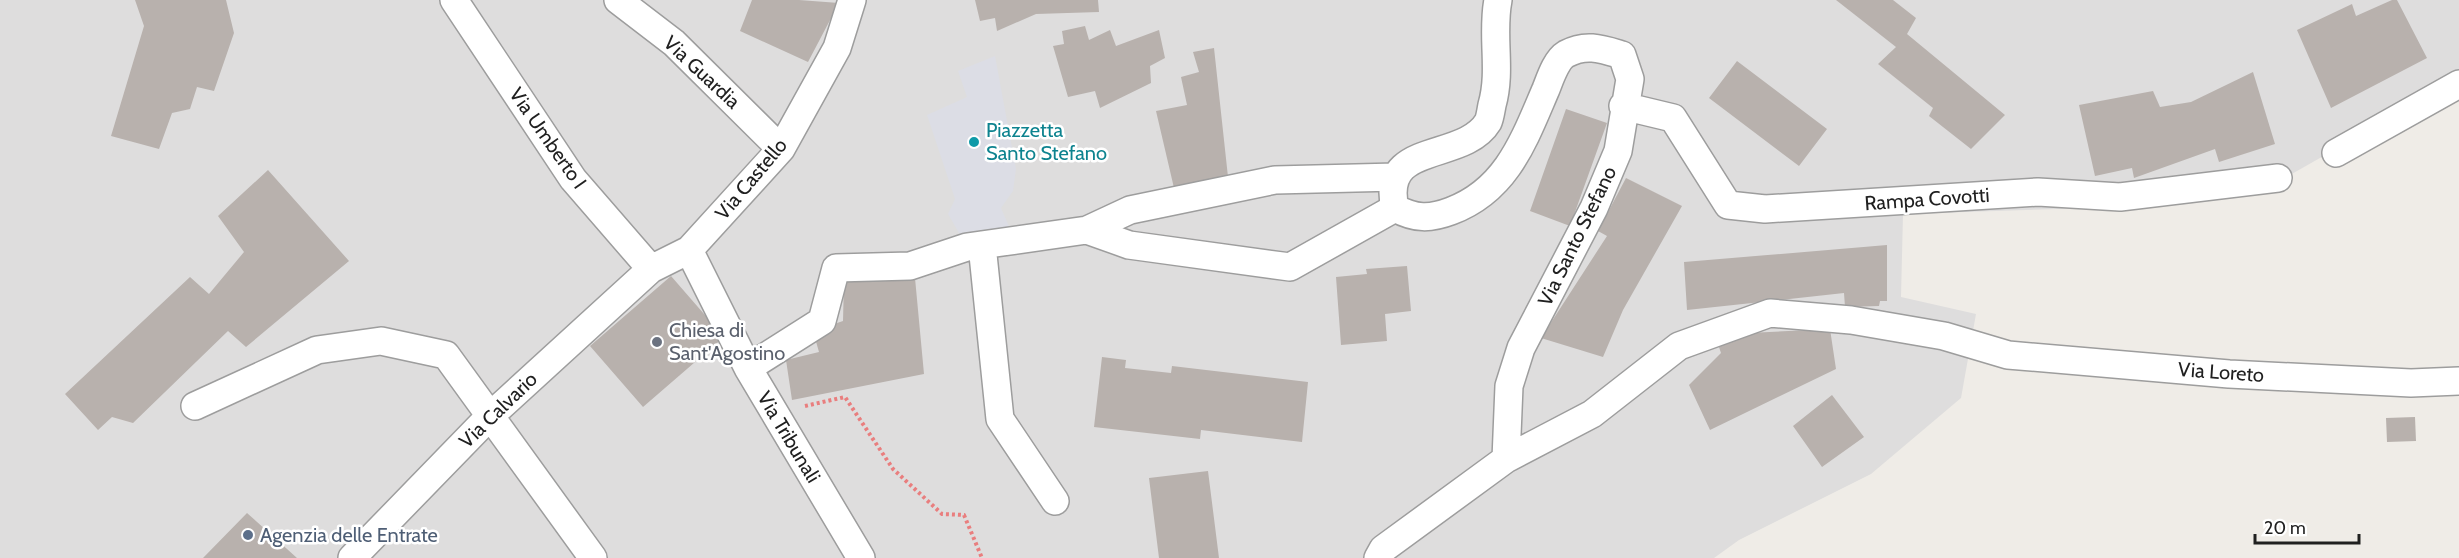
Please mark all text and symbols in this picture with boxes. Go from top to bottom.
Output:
street label: Via Guardia [659,31,746,114]
street label: Via Umberto I [504,83,592,193]
place label: Piazzetta Santo Stefano [986,118,1107,165]
street label: Via Castello [710,133,792,225]
marker: Piazzetta Santo Stefano [967,135,981,149]
street label: Via Santo Stefano [1533,162,1621,310]
street label: Rampa Covotti [1864,183,1990,215]
place label: Chiesa di Sant'Agostino [669,318,785,365]
marker: Chiesa di Sant'Agostino [650,335,664,349]
street label: Via Loreto [2177,357,2265,387]
street label: Via Calvario [454,367,542,453]
street label: Via Tribunali [752,387,826,487]
scale bar [2255,507,2358,545]
text: 20 m [2264,517,2306,539]
place label: Agenzia delle Entrate [260,523,438,547]
marker: Agenzia delle Entrate [241,528,255,542]

